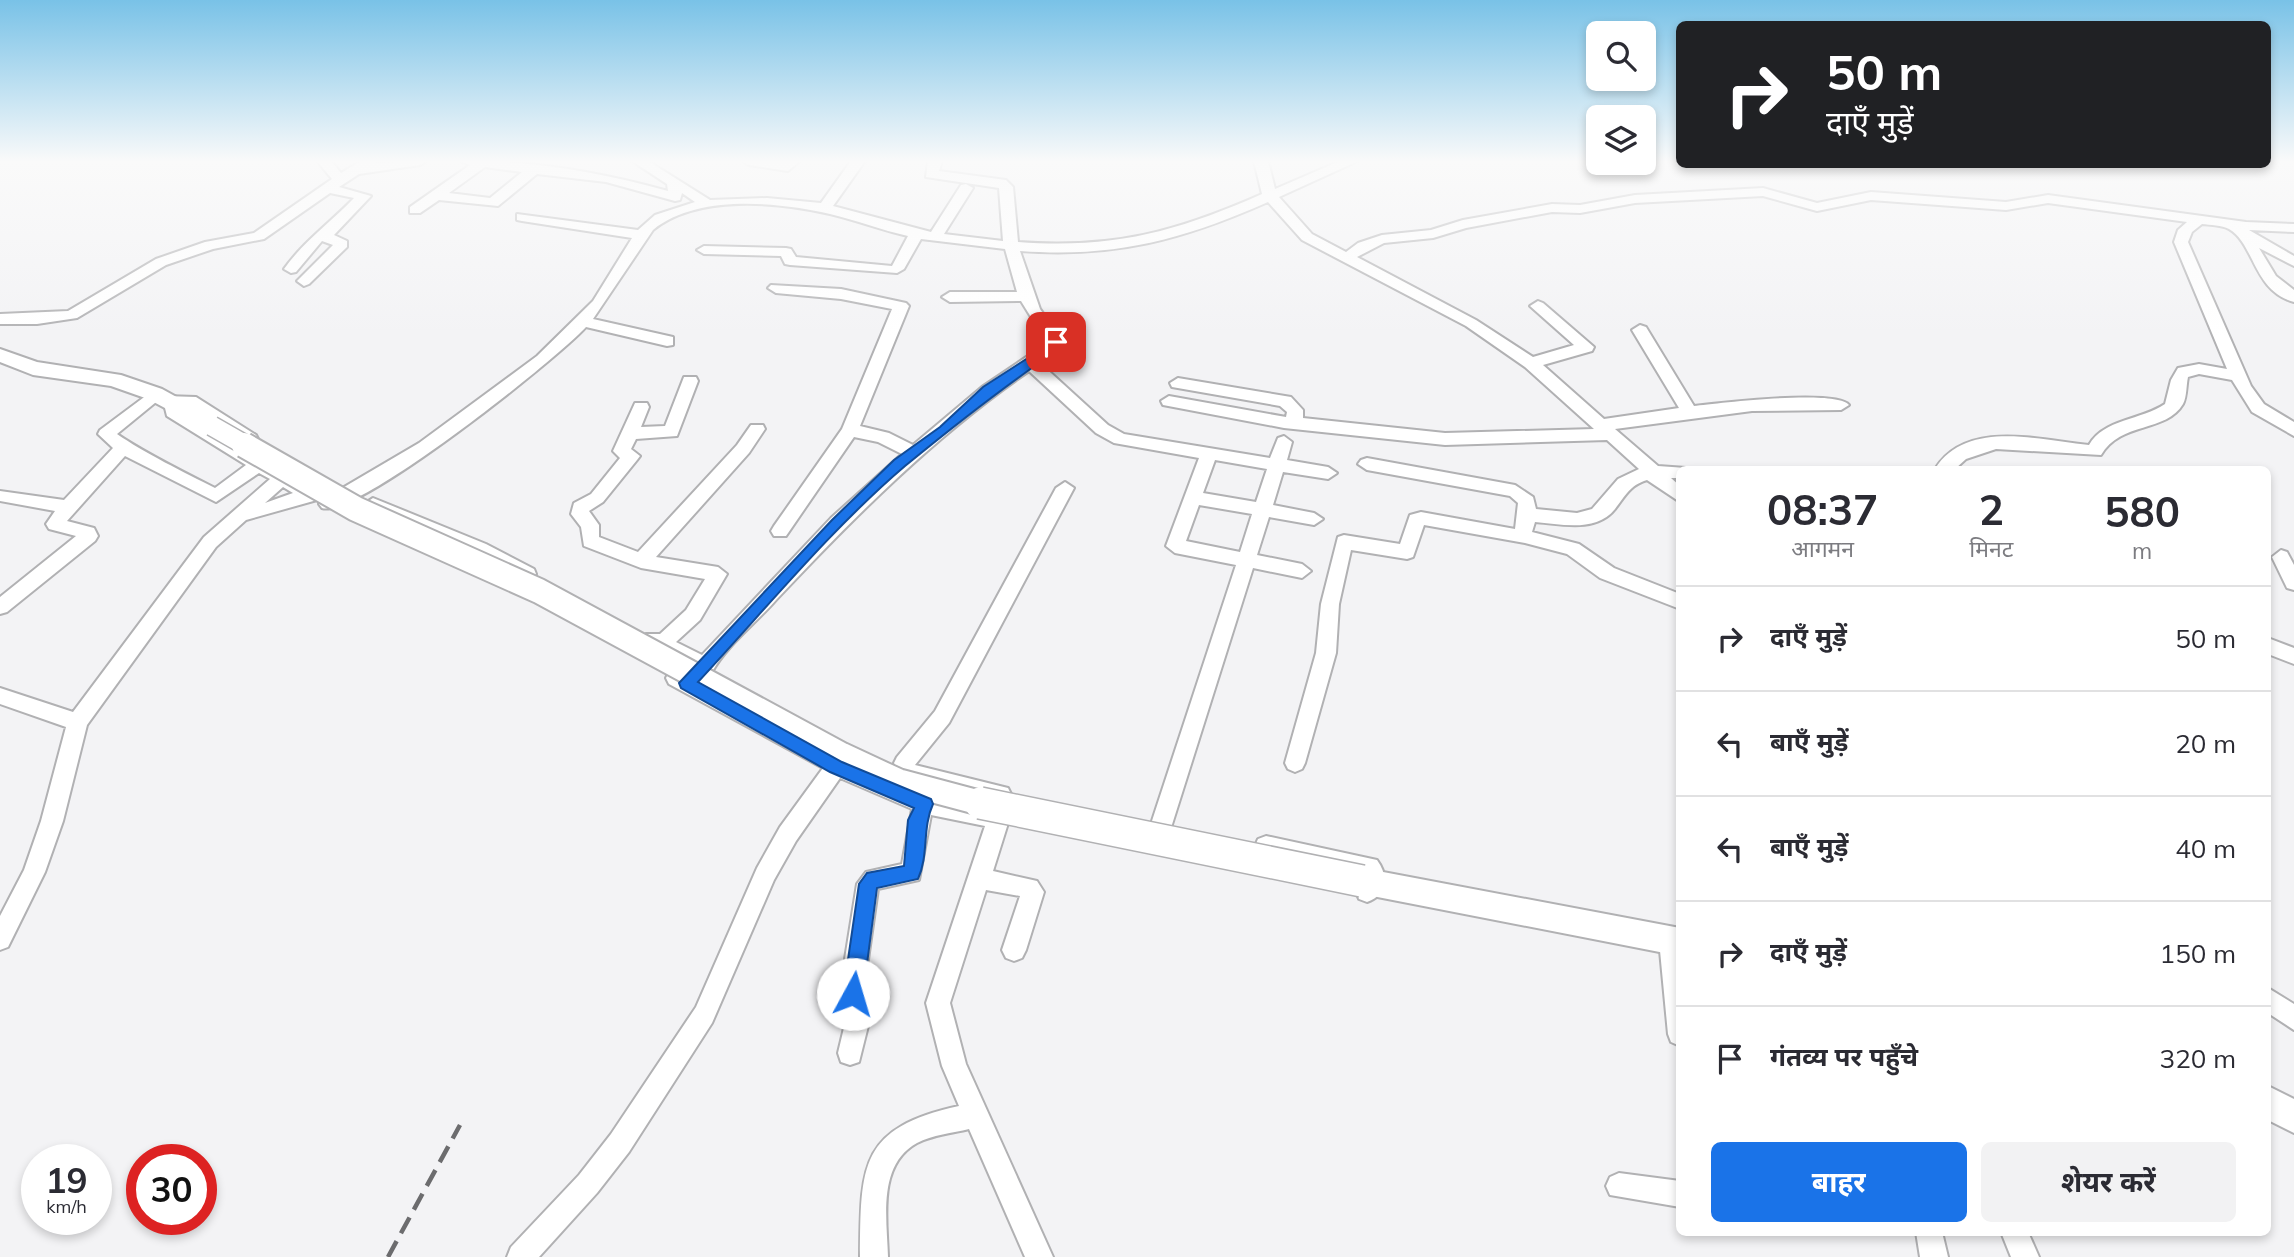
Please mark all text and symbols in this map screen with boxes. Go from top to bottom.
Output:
map controls [1586,21,1656,175]
button: search [1586,21,1656,91]
text: 50 m [1826,41,1942,102]
icon: right [1711,49,1802,140]
text: दाएँ मुड़ें [1826,102,1914,142]
button: layers [1586,105,1656,175]
pin [1026,312,1086,372]
icon: arrive [1037,323,1075,361]
text: 08:37 [1767,483,1878,536]
text: 2 [1979,483,2004,536]
text: 580 [2104,485,2180,538]
text: आगमन [1791,534,1854,563]
text: मिनट [1969,534,2013,563]
text: m [2132,536,2152,565]
icon: right [1711,620,1749,658]
text: दाएँ मुड़ें [1770,620,1847,653]
text: 50 m [2175,622,2236,655]
icon: left [1711,725,1749,763]
text: बाएँ मुड़ें [1770,725,1848,758]
text: 20 m [2175,727,2236,760]
icon: left [1711,830,1749,868]
text: बाएँ मुड़ें [1770,830,1848,863]
text: 40 m [2175,832,2236,865]
icon: right [1711,935,1749,973]
text: दाएँ मुड़ें [1770,935,1847,968]
text: 150 m [2160,937,2236,970]
position arrow [816,957,890,1031]
icon: arrive [1711,1040,1749,1078]
text: गंतव्य पर पहुँचे [1770,1040,1918,1073]
text: 320 m [2160,1042,2236,1075]
button: बाहर [1711,1142,1967,1222]
button: शेयर करें [1981,1142,2236,1222]
speed limit sign: 30 [126,1144,217,1235]
text: 19 [45,1158,88,1202]
text: km/h [46,1195,87,1218]

